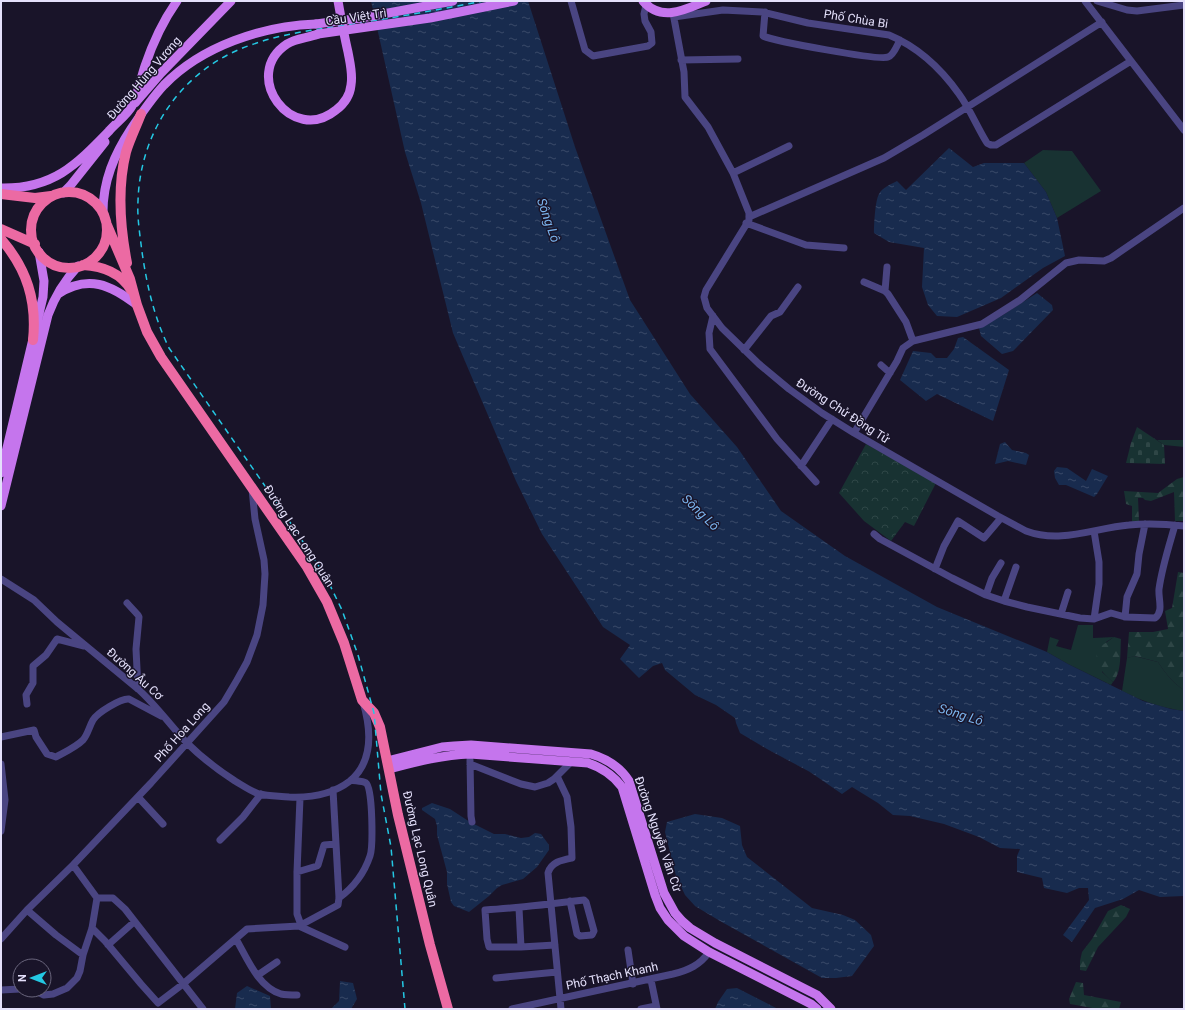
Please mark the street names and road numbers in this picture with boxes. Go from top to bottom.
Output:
street label: Cầu Việt Trì [325,6,387,28]
street label: Phố Chùa Bi [823,7,889,31]
street label: Đường Hùng Vương [104,34,184,122]
street label: Đường Chử Đồng Tử [794,376,893,447]
street label: Đường Lạc Long Quân [261,482,337,590]
street label: Đường Âu Cơ [104,644,167,704]
street label: Phố Hoa Long [152,699,212,765]
street label: Đường Nguyễn Văn Cừ [632,775,684,894]
street label: Đường Lạc Long Quân [400,790,440,908]
street label: Phố Thạch Khanh [565,959,659,993]

